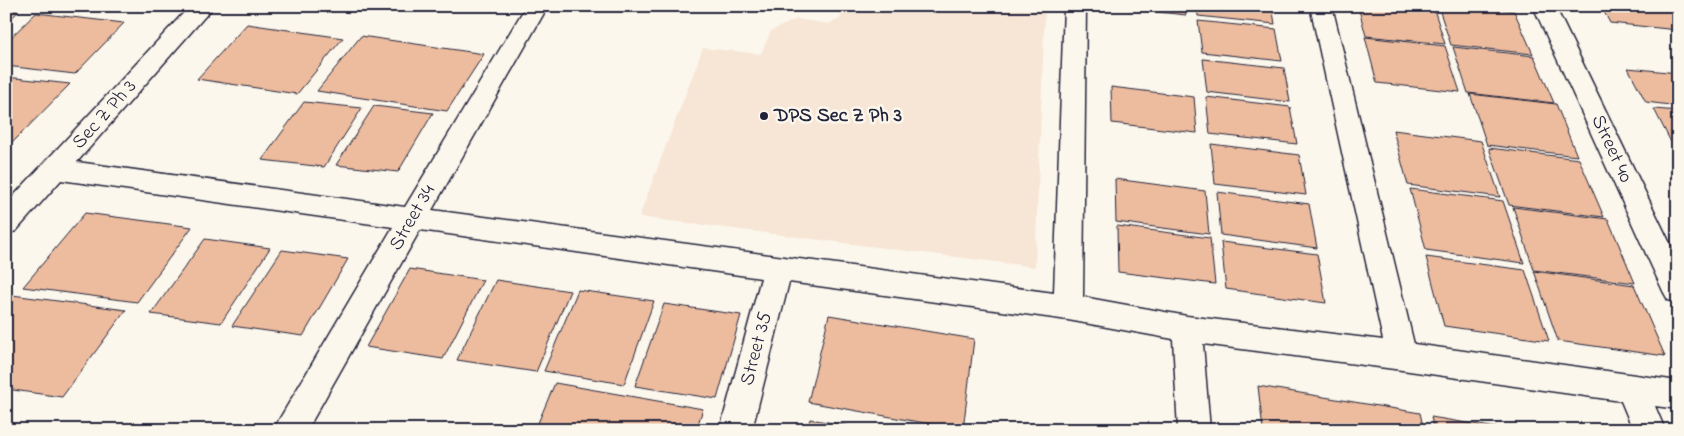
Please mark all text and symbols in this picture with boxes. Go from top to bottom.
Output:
street label: Sec Z Ph 3 [66,74,144,156]
place label: DPS Sec Z Ph 3 [773,102,902,131]
marker: DPS Sec Z Ph 3 [758,110,770,122]
street label: Street 40 [1583,110,1640,188]
street label: Street 34 [382,180,444,256]
street label: Street 35 [733,309,781,389]

